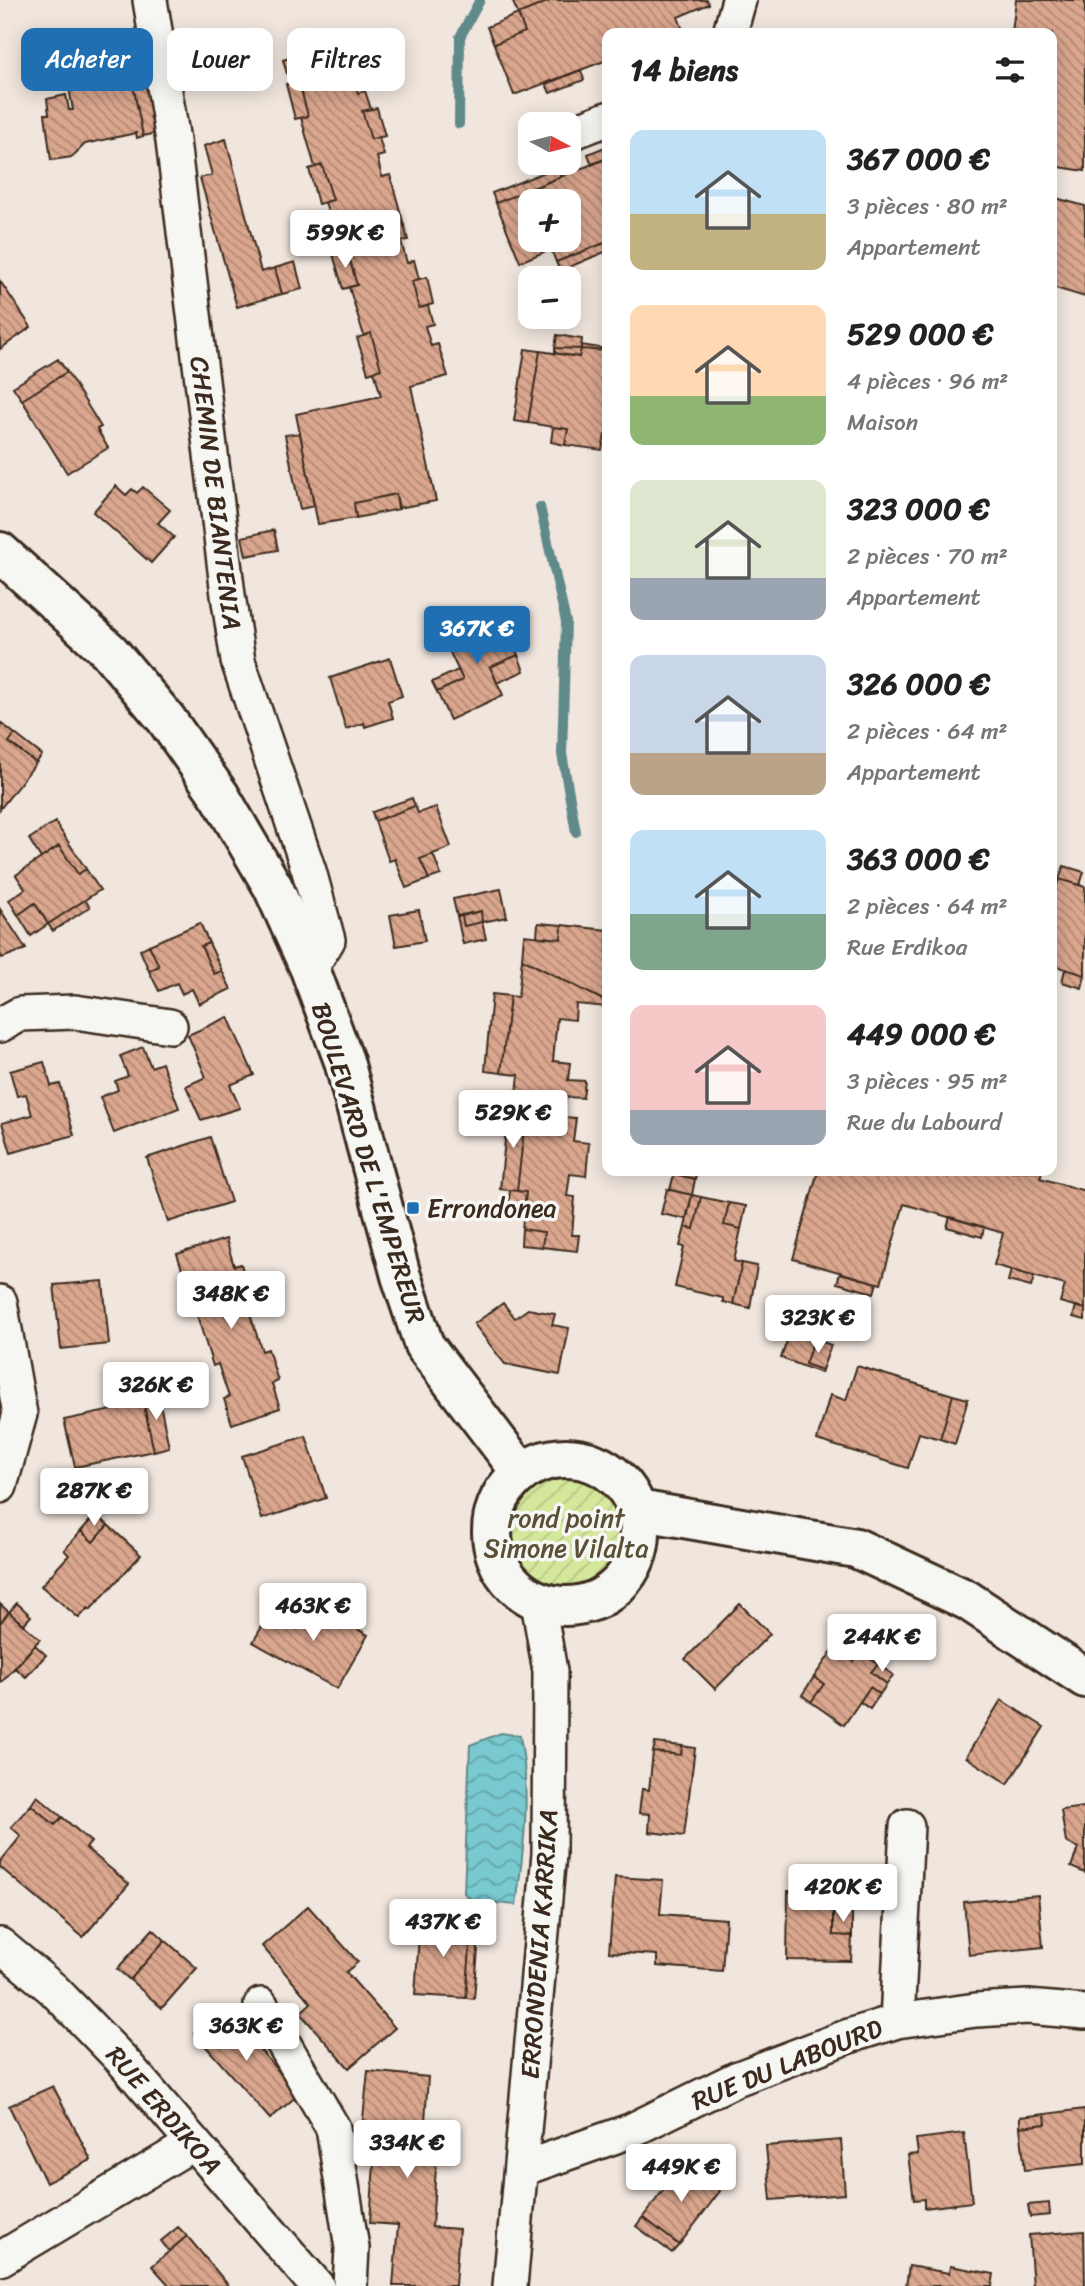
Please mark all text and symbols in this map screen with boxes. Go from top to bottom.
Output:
chip: Acheter [21,28,153,91]
chip: Louer [167,28,273,91]
chip: Filtres [287,28,405,91]
text: 14 biens [630,43,738,97]
icon: filters [991,51,1029,89]
north arrow [518,112,581,175]
map controls [518,112,581,329]
text: 367 000 € [847,132,990,186]
icon: home [686,158,770,242]
text: 3 pièces · 80 m² [847,186,1008,227]
button: + [518,189,581,252]
pin: 599K € [288,210,402,270]
text: 599K € [306,212,384,253]
text: Appartement [847,227,981,268]
button: − [518,266,581,329]
text: 529 000 € [847,307,993,361]
icon: home [686,333,770,417]
street label: CHEMIN DE BIANTENIA [176,354,256,632]
text: 4 pièces · 96 m² [847,361,1008,402]
text: Maison [847,402,918,443]
text: 323 000 € [847,482,990,536]
icon: home [686,508,770,592]
text: 2 pièces · 70 m² [847,536,1008,577]
text: Appartement [847,577,981,618]
pin: 367K € [420,606,534,666]
text: 367K € [440,608,514,649]
text: 326 000 € [847,657,990,711]
icon: home [686,683,770,767]
text: 2 pièces · 64 m² [847,711,1008,752]
text: Appartement [847,752,981,793]
text: 363 000 € [847,832,989,886]
icon: home [686,858,770,942]
text: 2 pièces · 64 m² [847,886,1008,927]
text: Rue Erdikoa [847,927,967,968]
street label: BOULEVARD DE L'EMPEREUR [298,996,440,1330]
text: 449 000 € [847,1007,995,1061]
icon: home [686,1033,770,1117]
text: 3 pièces · 95 m² [847,1061,1008,1102]
pin: 529K € [456,1090,570,1150]
text: 529K € [475,1092,551,1133]
text: Rue du Labourd [847,1102,1002,1143]
place label: Errondonea [427,1185,557,1231]
marker: Errondonea [405,1200,421,1216]
pin: 348K € [174,1272,288,1331]
text: 348K € [193,1273,269,1314]
pin: 323K € [761,1296,875,1355]
text: 323K € [781,1297,855,1338]
pin: 326K € [99,1362,213,1422]
text: 326K € [119,1364,193,1405]
pin: 287K € [37,1468,151,1528]
text: 287K € [56,1470,132,1511]
park label: rond point Simone Vilalta [484,1495,648,1571]
pin: 463K € [256,1584,370,1643]
text: 463K € [275,1585,351,1626]
pin: 244K € [825,1614,939,1674]
text: 244K € [843,1616,921,1657]
street label: ERRONDENIA KARRIKA [507,1808,571,2080]
pin: 420K € [786,1864,900,1924]
text: 420K € [804,1866,882,1907]
pin: 437K € [386,1899,500,1959]
text: 437K € [405,1901,481,1942]
pin: 363K € [189,2004,303,2063]
street label: RUE DU LABOURD [684,2004,890,2123]
text: 363K € [209,2005,283,2046]
street label: RUE ERDIKOA [94,2035,234,2185]
pin: 334K € [350,2120,464,2180]
text: 334K € [370,2122,444,2163]
pin: 449K € [624,2144,738,2204]
text: 449K € [642,2146,720,2187]

